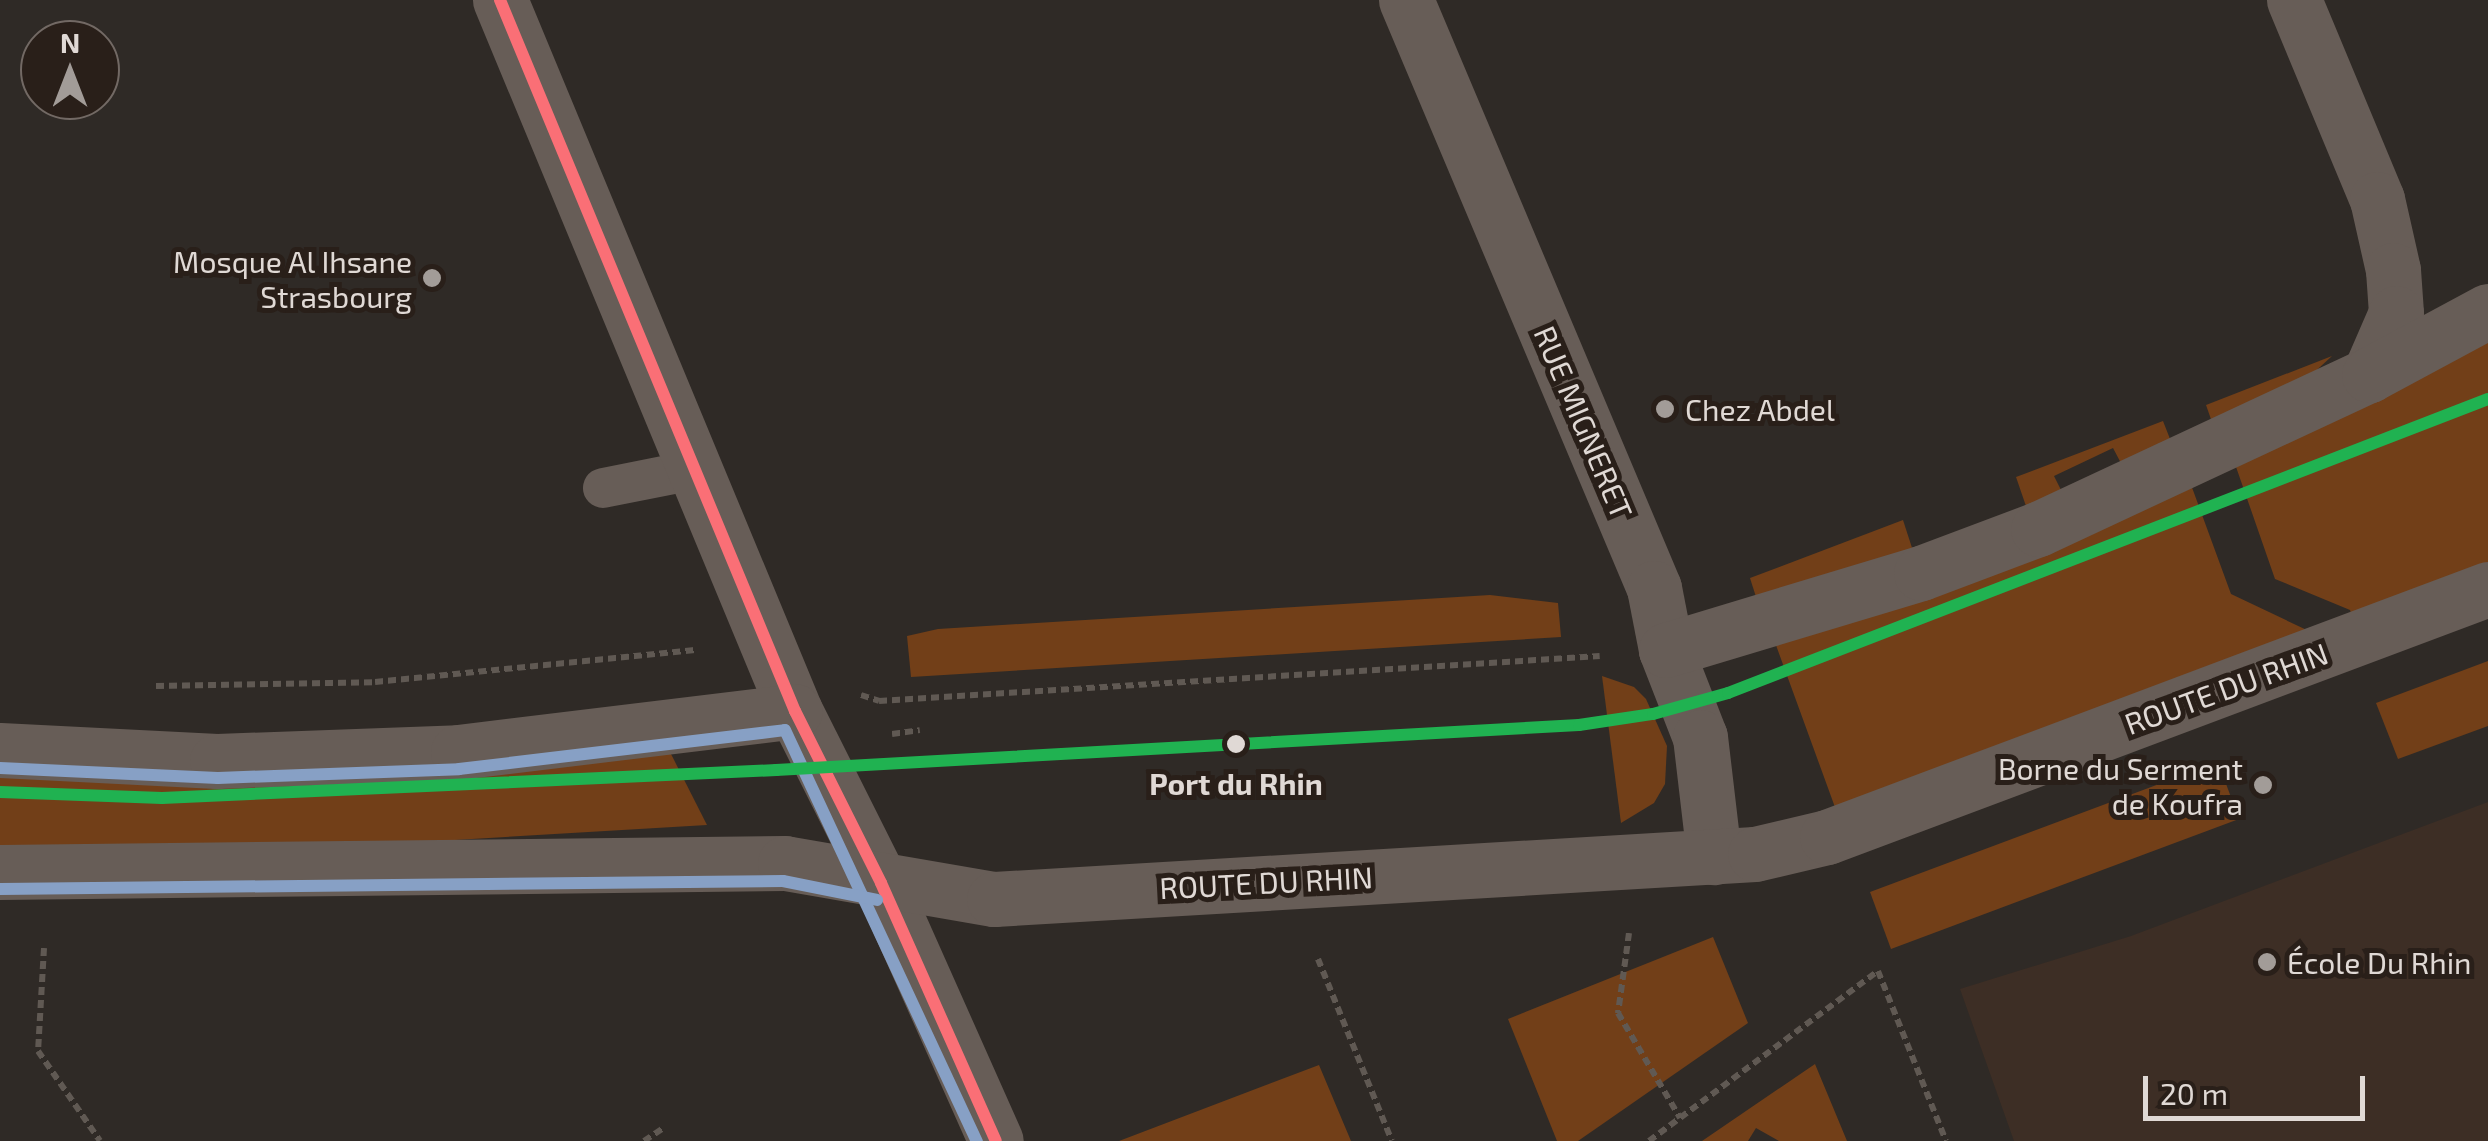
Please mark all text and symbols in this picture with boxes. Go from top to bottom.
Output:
north arrow [20,20,120,120]
text: N [60,25,80,59]
place label: Mosque Al Ihsane Strasbourg [172,243,412,314]
marker: Mosque Al Ihsane Strasbourg [421,267,443,289]
street label: RUE MIGNERET [1527,320,1641,524]
place label: Chez Abdel [1685,391,1836,427]
marker: Chez Abdel [1654,398,1676,420]
street label: ROUTE DU RHIN [2119,635,2333,741]
marker: Port du Rhin [1220,728,1252,760]
place label: Borne du Serment de Koufra [1998,750,2243,820]
place label: Port du Rhin [1149,765,1323,801]
marker: Borne du Serment de Koufra [2252,774,2274,796]
street label: ROUTE DU RHIN [1158,858,1374,906]
place label: École Du Rhin [2287,944,2472,980]
marker: École Du Rhin [2256,951,2278,973]
scale bar [2148,1056,2370,1118]
text: 20 m [2160,1075,2228,1111]

